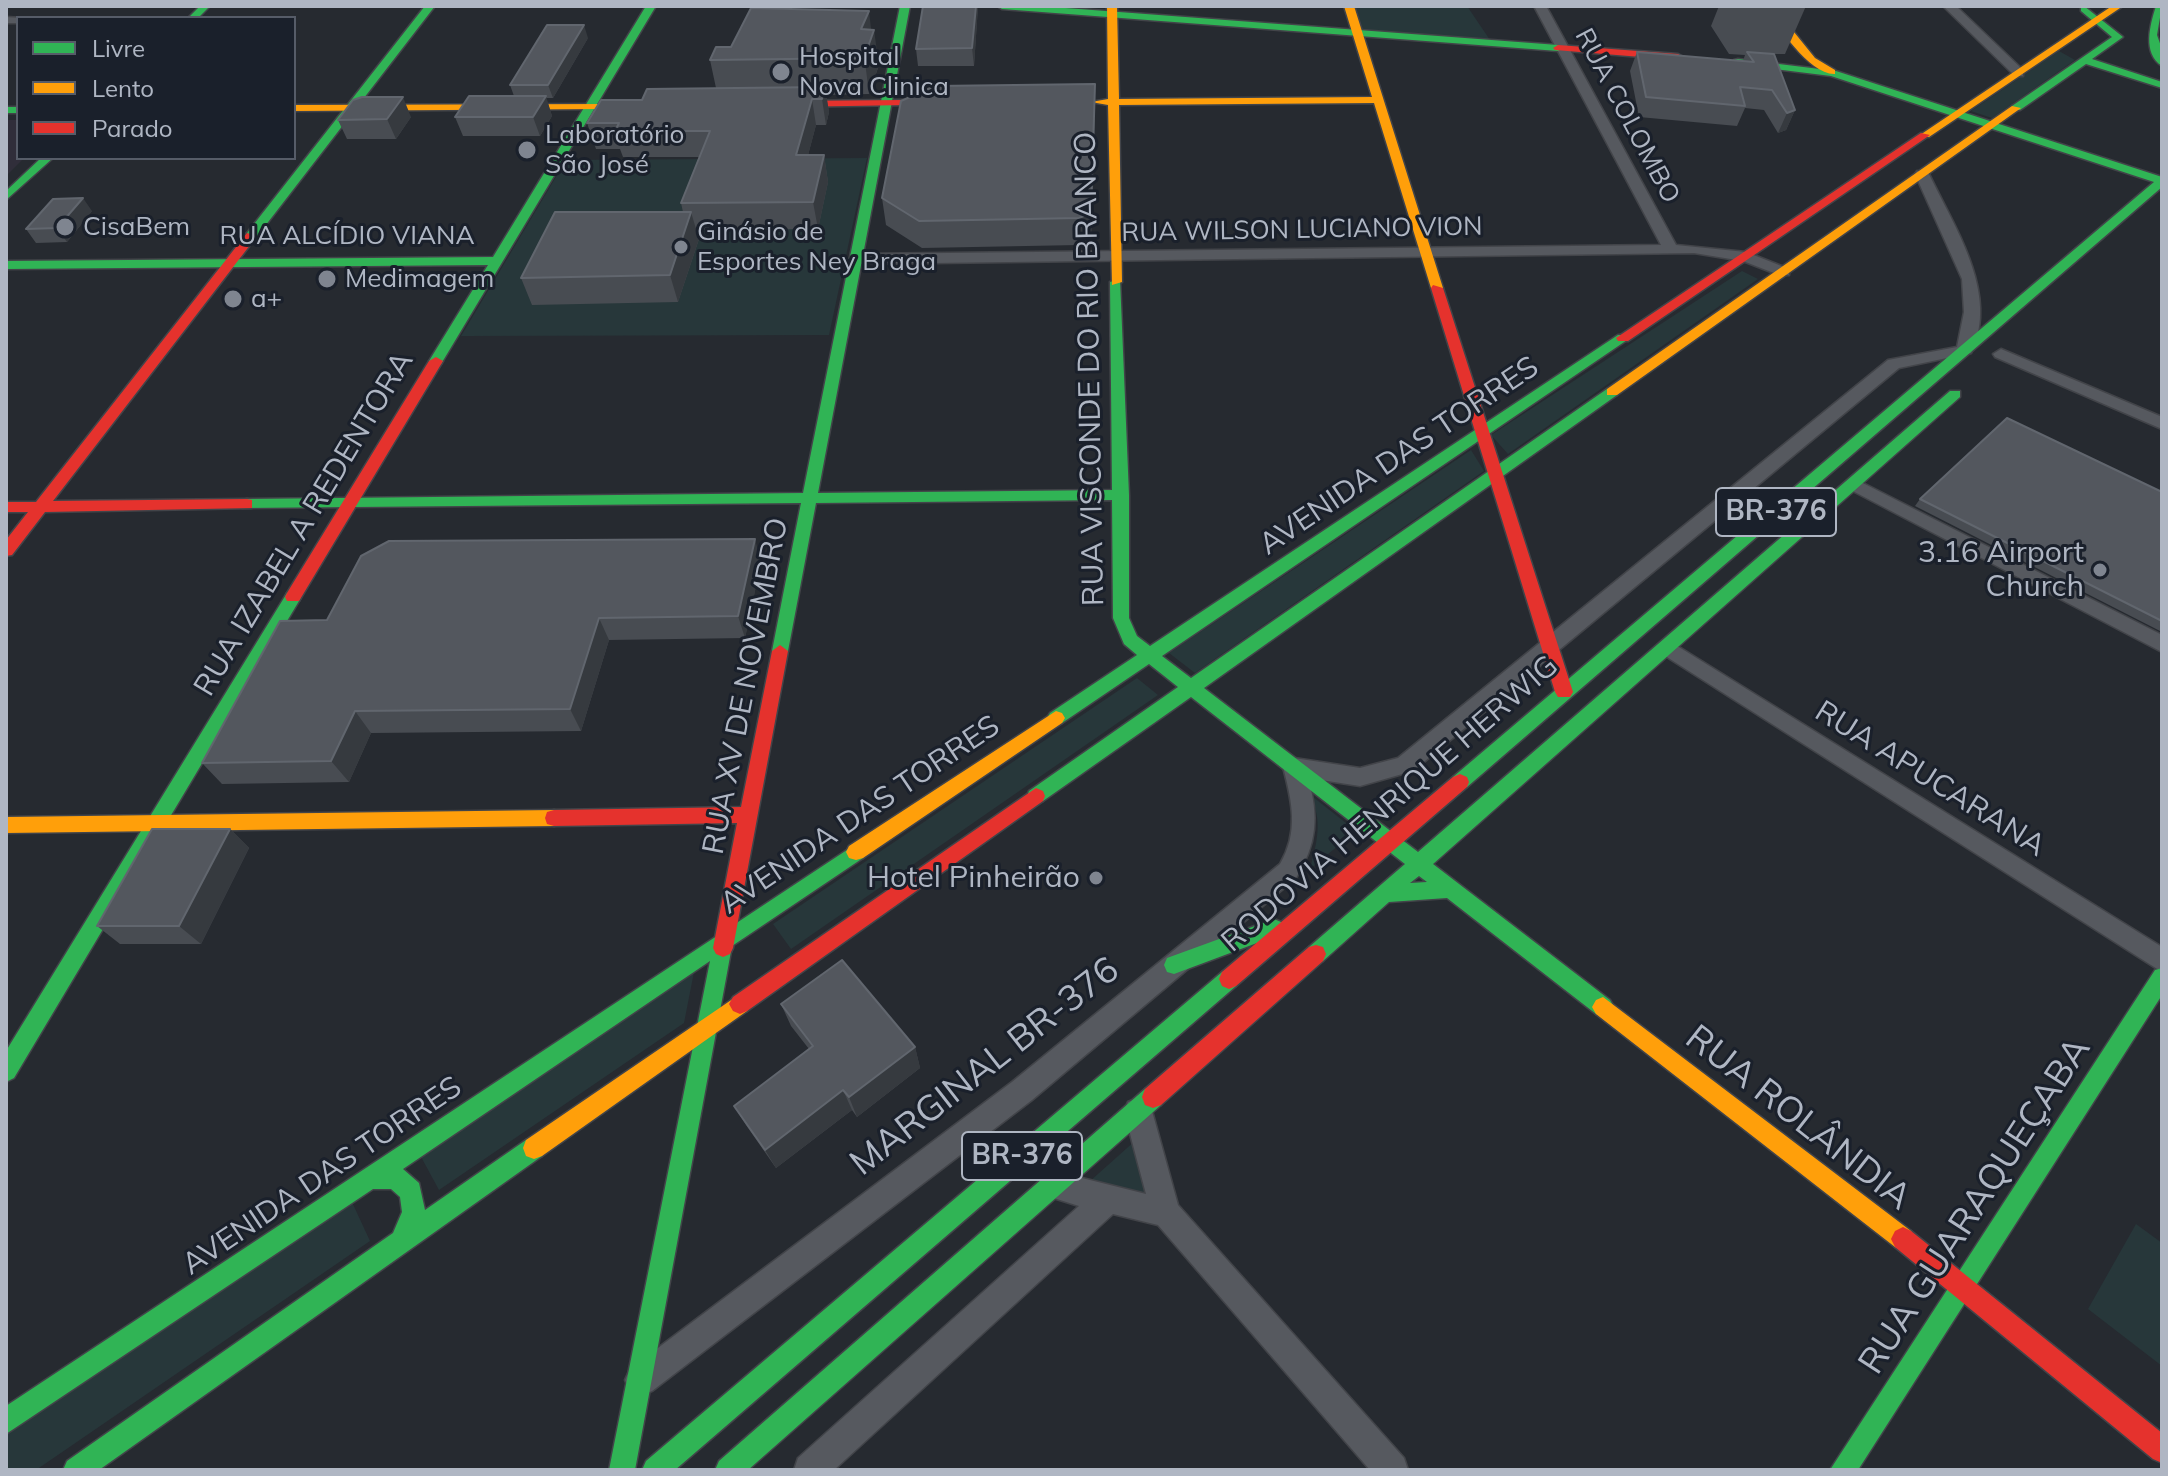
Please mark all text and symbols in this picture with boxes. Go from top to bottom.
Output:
legend [16,16,296,160]
street label: RUA COLOMBO [1568,23,1686,209]
text: Livre [92,33,145,63]
place label: Hospital Nova Clinica [799,41,949,102]
marker: Hospital Nova Clinica [770,61,792,83]
text: Lento [92,73,154,103]
text: Parado [92,113,173,143]
place label: Laboratório São José [545,119,684,180]
street label: RUA VISCONDE DO RIO BRANCO [1068,132,1112,606]
marker: Laboratório São José [516,139,538,161]
place label: CisaBem [83,211,190,243]
street label: RUA WILSON LUCIANO VION [1121,211,1483,249]
marker: CisaBem [54,216,76,238]
place label: Ginásio de Esportes Ney Braga [697,216,936,278]
street label: RUA ALCÍDIO VIANA [219,220,475,252]
marker: Ginásio de Esportes Ney Braga [672,238,690,256]
place label: Medimagem [345,263,494,295]
marker: Medimagem [316,268,338,290]
place label: a+ [251,283,282,315]
marker: a+ [222,288,244,310]
street label: RUA IZABEL A REDENTORA [187,345,421,703]
street label: AVENIDA DAS TORRES [1253,349,1545,563]
road number: BR-376 [1716,488,1836,536]
street label: RUA XV DE NOVEMBRO [696,515,796,857]
place label: 3.16 Airport Church [1918,535,2084,606]
marker: 3.16 Airport Church [2091,561,2109,579]
street label: RODOVIA HENRIQUE HERWIG [1215,648,1565,960]
street label: RUA APUCARANA [1808,694,2052,864]
street label: AVENIDA DAS TORRES [714,708,1006,922]
place label: Hotel Pinheirão [867,860,1080,896]
marker: Hotel Pinheirão [1087,869,1105,887]
street label: MARGINAL BR-376 [842,949,1128,1185]
street label: RUA ROLÂNDIA [1677,1017,1919,1219]
street label: RUA GUARAQUEÇABA [1850,1030,2100,1382]
street label: AVENIDA DAS TORRES [176,1069,468,1283]
road number: BR-376 [962,1132,1082,1180]

